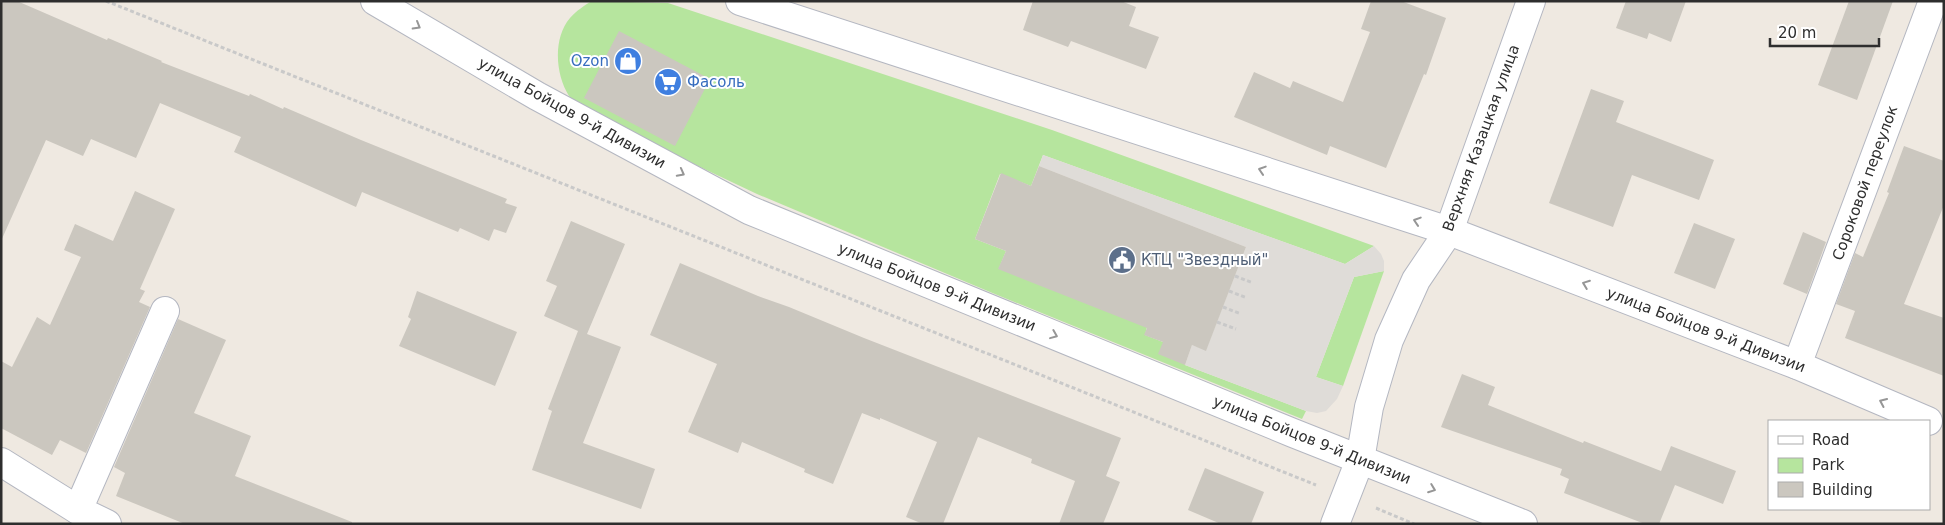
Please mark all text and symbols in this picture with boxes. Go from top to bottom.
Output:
scale bar [1770,15,1879,47]
one-way arrow [411,19,420,29]
text: 20 m [1778,24,1816,42]
street label: Верхняя Казацкая улица [1439,42,1523,234]
shop icon: Ozon [613,46,643,76]
place label: Ozon [571,52,609,70]
street label: улица Бойцов 9-й Дивизии [475,54,669,172]
supermarket icon: Фасоль [653,67,683,97]
place label: Фасоль [687,73,745,91]
street label: Сороковой переулок [1829,103,1901,263]
one-way arrow [1259,166,1267,176]
one-way arrow [676,167,685,177]
one-way arrow [1413,216,1422,226]
street label: улица Бойцов 9-й Дивизии [836,239,1038,335]
public building icon: КТЦ "Звездный" [1107,245,1137,275]
place label: КТЦ "Звездный" [1141,251,1268,269]
one-way arrow [1582,279,1590,289]
street label: улица Бойцов 9-й Дивизии [1604,284,1808,376]
one-way arrow [1050,330,1058,340]
street label: улица Бойцов 9-й Дивизии [1211,392,1413,488]
one-way arrow [1879,398,1888,409]
legend [1768,420,1930,510]
text: Road [1812,431,1850,449]
text: Park [1812,456,1845,474]
text: Building [1812,481,1873,499]
one-way arrow [1427,483,1436,493]

